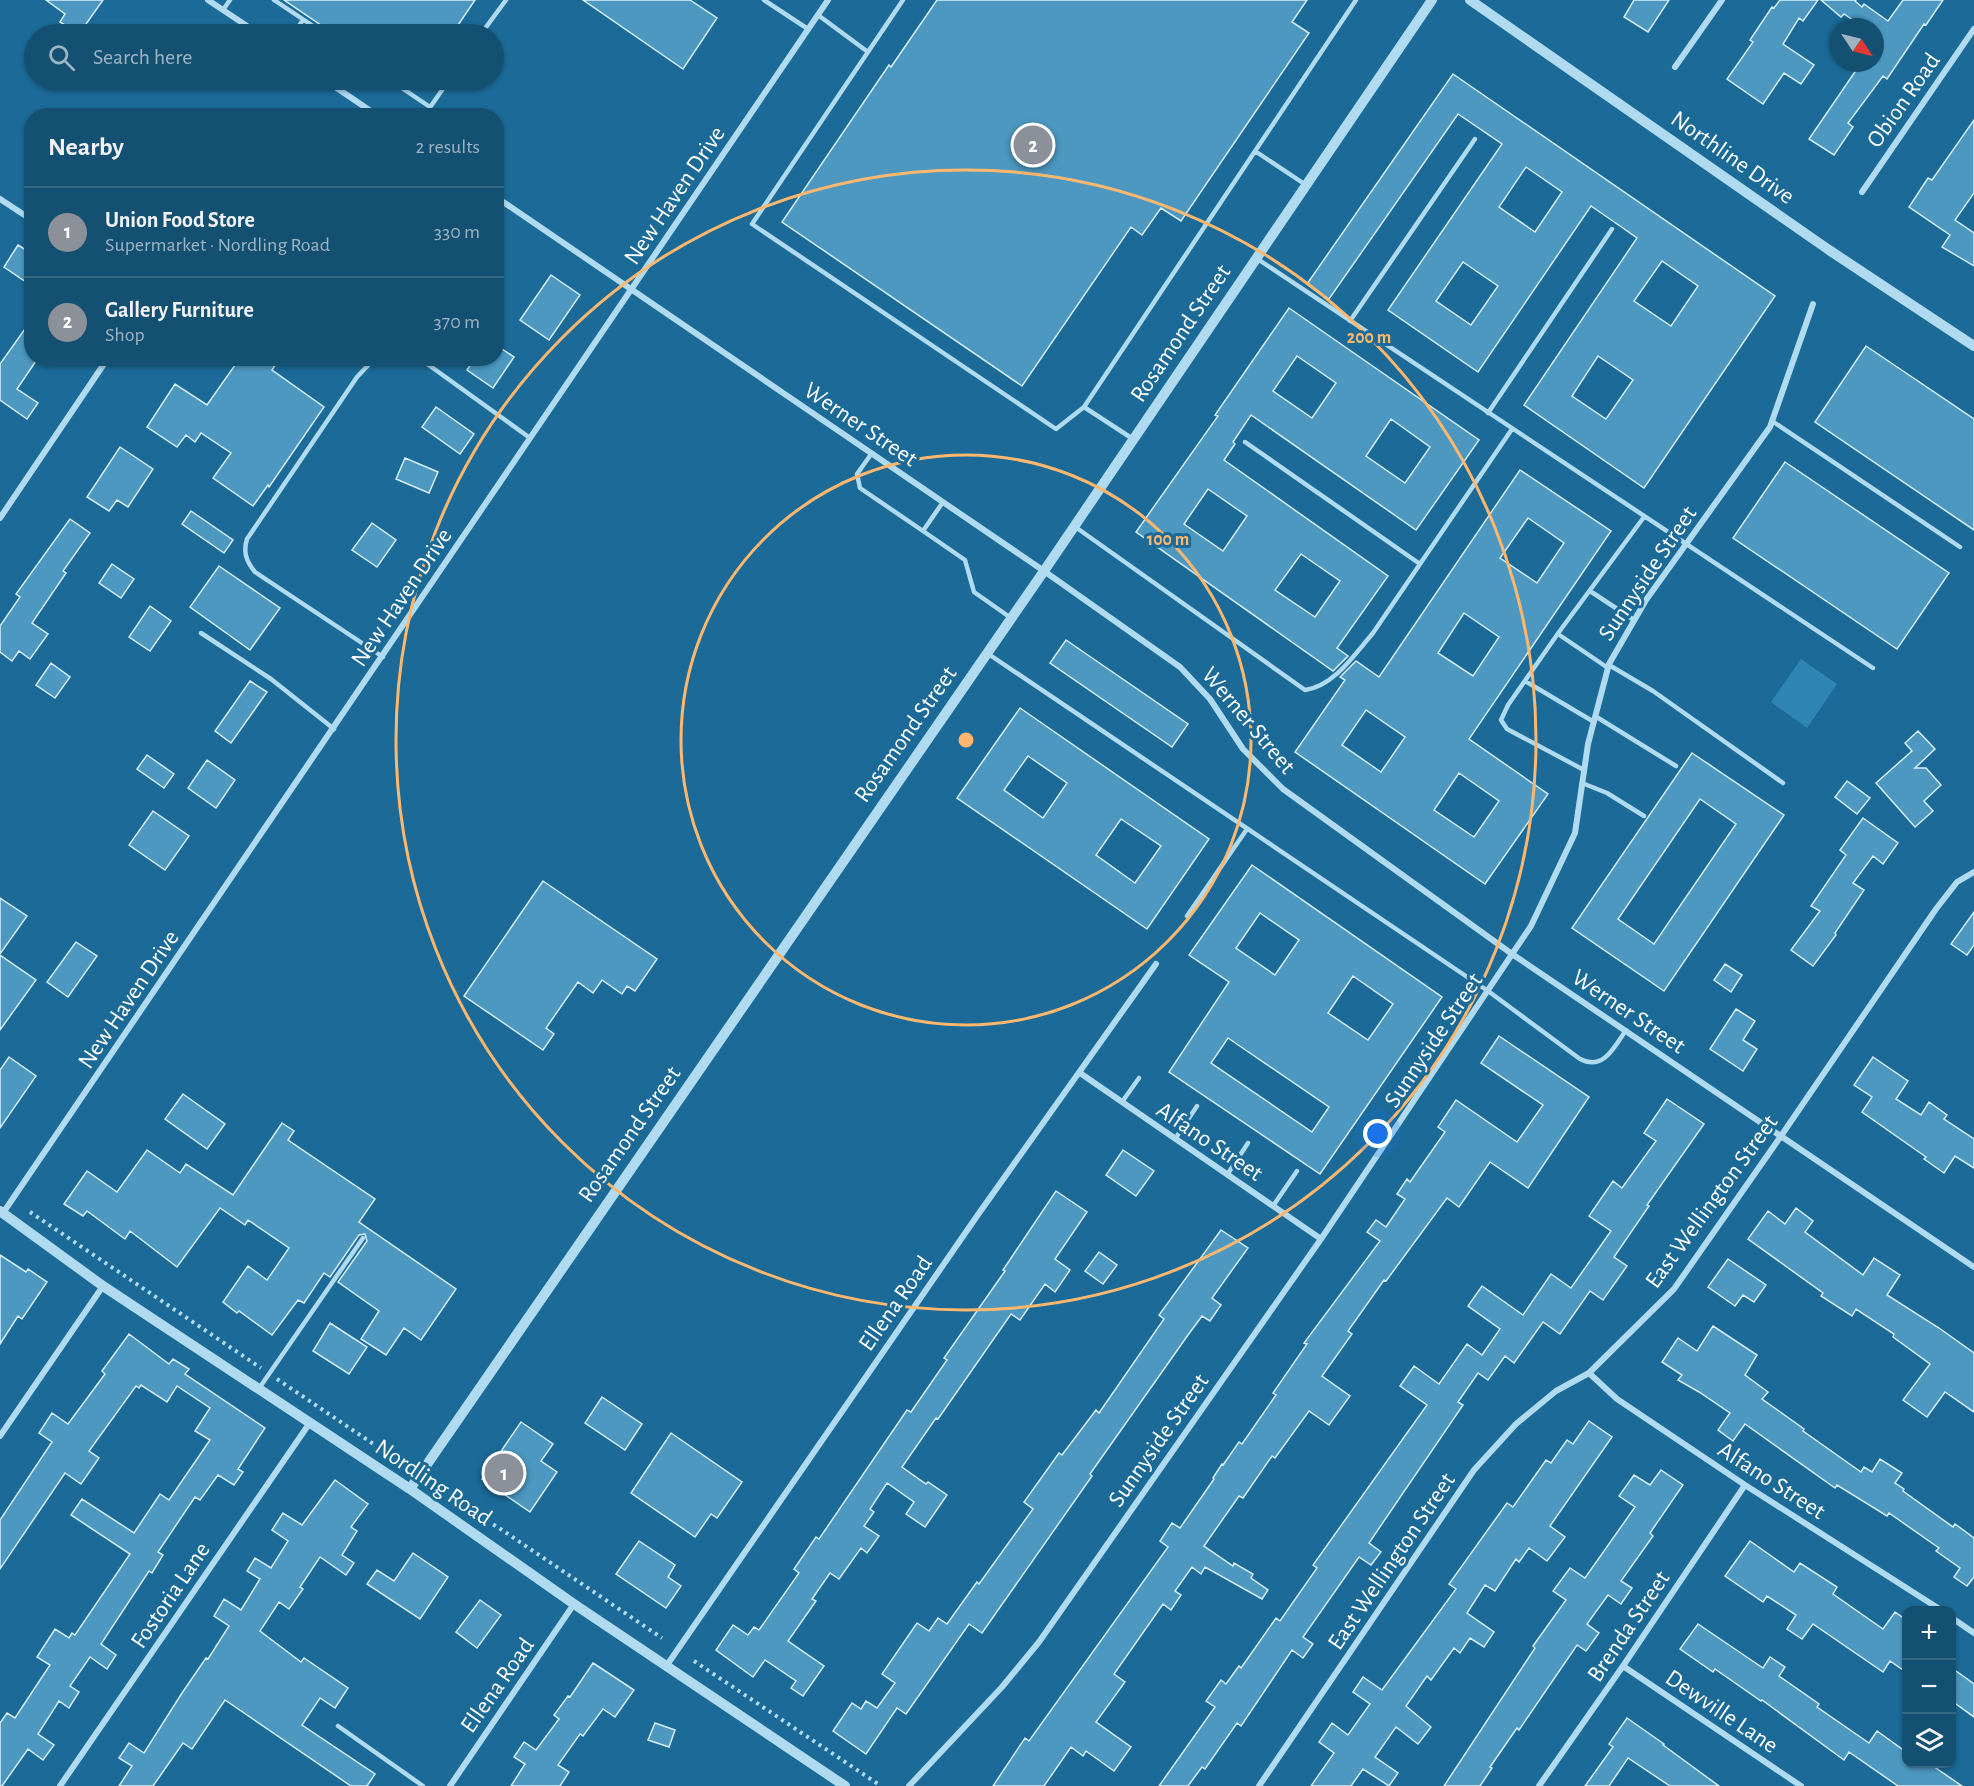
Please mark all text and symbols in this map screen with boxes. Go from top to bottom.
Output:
north arrow [1830,18,1884,72]
search box [24,24,504,90]
icon: search [45,41,78,74]
text: Search here [93,46,192,68]
street label: Obion Road [1863,49,1945,152]
street label: Northline Drive [1666,107,1798,209]
street label: New Haven Drive [620,122,730,269]
pin: 2 [1014,122,1052,168]
text: Nearby [48,134,124,160]
text: 2 results [416,137,480,157]
text: Union Food Store [105,209,255,231]
text: 1 [64,222,71,242]
text: 330 m [434,222,480,242]
text: Supermarket · Nordling Road [105,235,330,255]
street label: Rosamond Street [1126,260,1236,407]
text: Gallery Furniture [105,299,254,321]
text: 2 [63,312,72,332]
text: 370 m [434,312,480,332]
text: Shop [105,325,145,345]
text: 200 m [1347,329,1391,347]
street label: Werner Street [799,378,922,472]
street label: Sunnyside Street [1594,502,1702,645]
street label: New Haven Drive [347,524,457,671]
text: 100 m [1147,531,1189,549]
street label: Rosamond Street [850,662,962,807]
street label: Werner Street [1197,663,1300,779]
centre of rings [956,730,976,750]
street label: New Haven Drive [74,926,184,1073]
street label: Werner Street [1567,965,1690,1059]
street label: Sunnyside Street [1380,969,1488,1112]
street label: Rosamond Street [574,1062,686,1207]
street label: Alfano Street [1152,1098,1267,1186]
street label: East Wellington Street [1641,1110,1783,1293]
your location [1363,1119,1392,1148]
street label: Ellena Road [855,1252,937,1355]
street label: Sunnyside Street [1104,1369,1214,1511]
street label: Nordling Road [371,1435,496,1531]
street label: Alfano Street [1714,1437,1830,1524]
pin: 1 [484,1450,524,1496]
street label: East Wellington Street [1324,1469,1460,1654]
street label: Fostoria Lane [127,1538,215,1653]
street label: Brenda Street [1583,1567,1675,1686]
map controls [1902,1606,1956,1768]
button: + [1902,1606,1956,1660]
street label: Ellena Road [457,1634,539,1737]
button: − [1902,1660,1956,1714]
street label: Dewville Lane [1661,1666,1782,1758]
button: layers [1902,1714,1956,1768]

